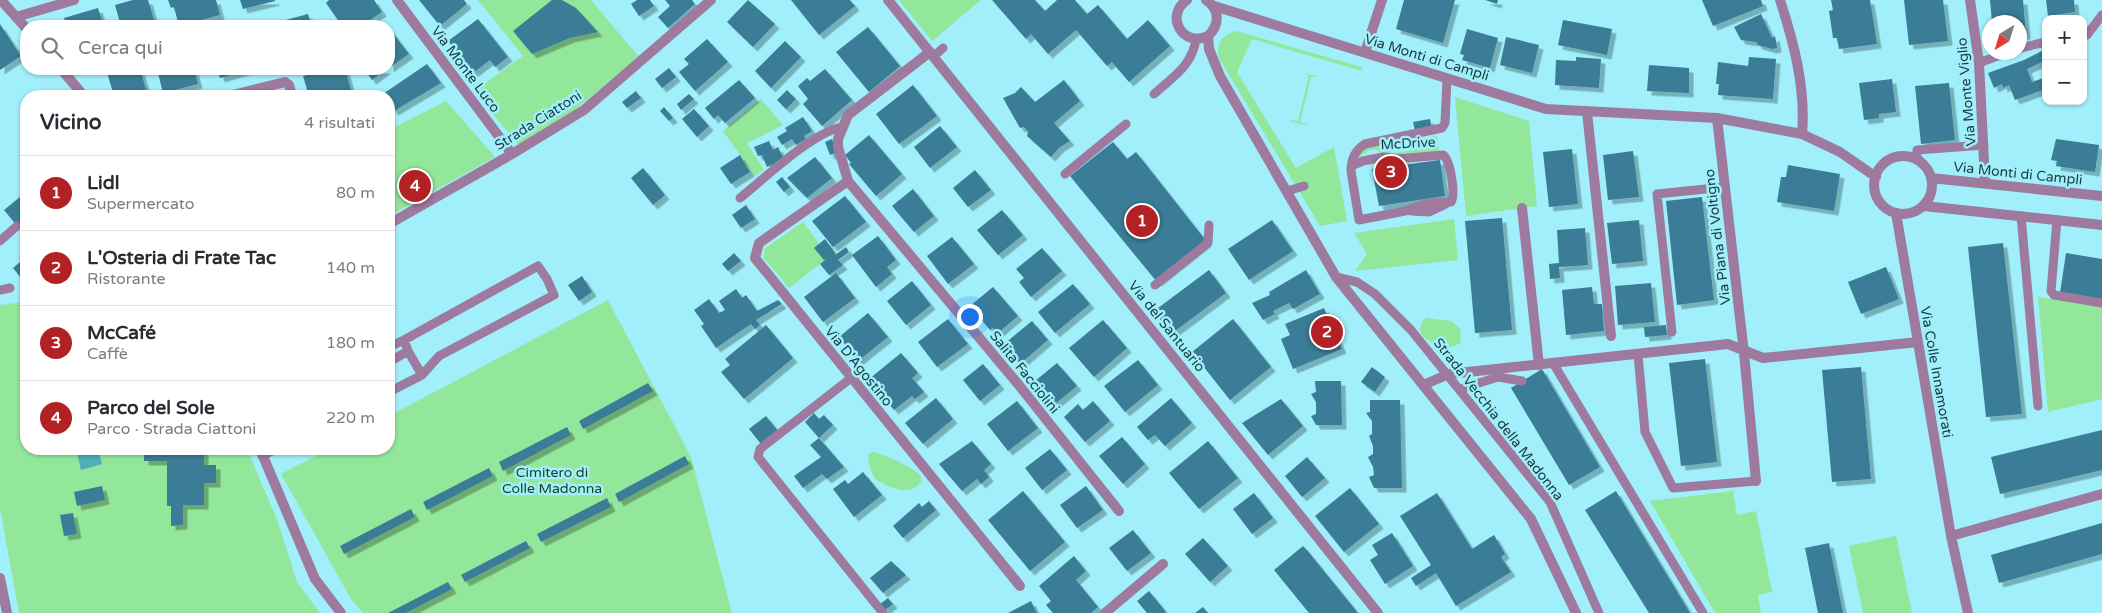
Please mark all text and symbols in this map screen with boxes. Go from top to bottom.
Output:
north arrow [1982,15,2027,60]
map controls [2042,15,2087,105]
button: + [2042,15,2087,60]
search box [20,20,395,75]
street label: Via Monte Luco [427,23,504,116]
street label: Via Monti di Campli [1362,30,1491,85]
icon: search [38,34,66,62]
text: Cerca qui [78,37,163,59]
street label: Via Monte Viglio [1953,37,1980,147]
button: − [2042,60,2087,105]
street label: Strada Ciattoni [492,87,585,154]
text: Vicino [40,110,102,135]
text: 4 risultati [304,113,375,133]
street label: McDrive [1380,134,1436,153]
pin: 3 [1375,153,1407,191]
street label: Via Monti di Campli [1953,158,2083,189]
pin: 4 [399,167,431,205]
street label: Via Piana di Voltigno [1701,168,1734,306]
text: Lidl [87,172,119,194]
text: 1 [51,183,61,203]
text: 80 m [336,183,375,203]
text: Supermercato [87,194,194,214]
pin: 1 [1126,202,1158,240]
text: L'Osteria di Frate Tac [87,247,276,269]
text: 2 [51,258,61,278]
text: 140 m [326,258,375,278]
text: Ristorante [87,269,165,289]
street label: Via del Santuario [1125,277,1209,375]
your location [957,304,983,330]
street label: Via Colle Innamorati [1917,305,1956,439]
pin: 2 [1311,313,1343,351]
text: McCafé [87,322,156,344]
street label: Via D'Agostino [821,323,896,410]
street label: Salita Facciolini [986,328,1063,417]
text: 3 [51,333,61,353]
text: 180 m [326,333,375,353]
street label: Strada Vecchia della Madonna [1430,335,1567,504]
text: Caffè [87,344,128,364]
text: Parco del Sole [87,397,215,419]
text: 4 [51,408,61,428]
text: 220 m [326,408,375,428]
text: Parco · Strada Ciattoni [87,419,256,439]
park label: Cimitero di Colle Madonna [502,464,602,497]

